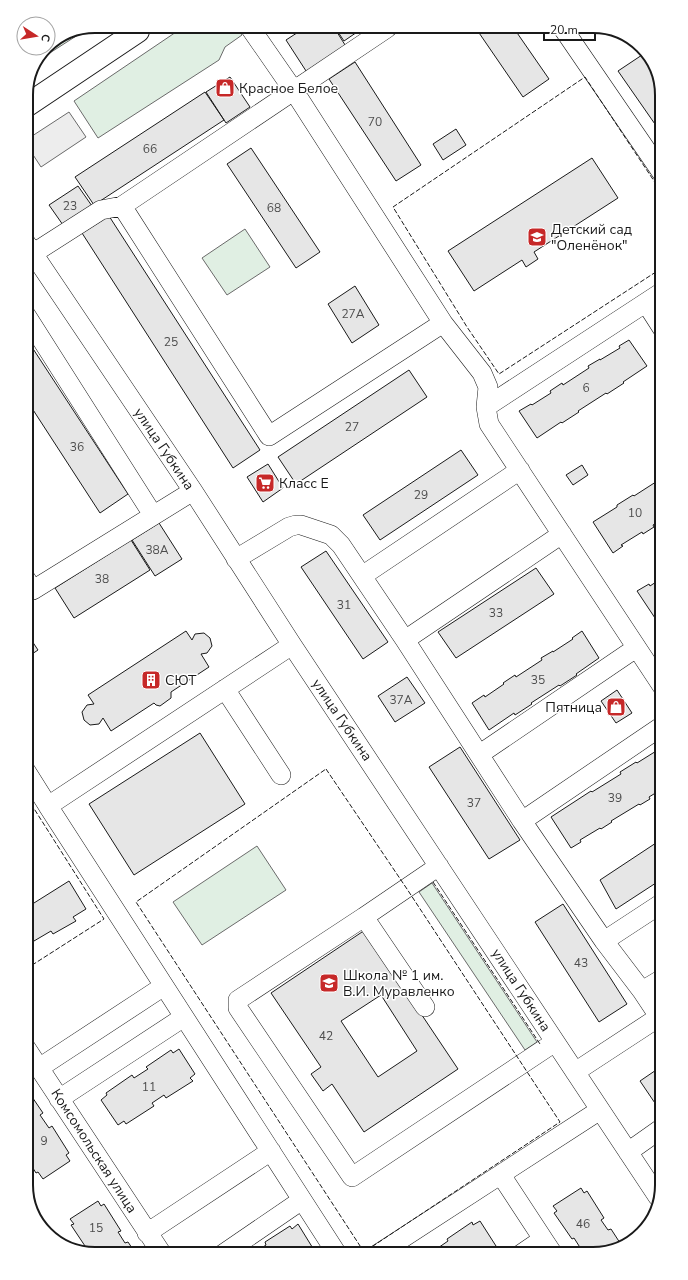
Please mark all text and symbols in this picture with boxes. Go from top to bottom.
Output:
north arrow [16,16,56,56]
scale bar [544,16,595,42]
text: 20 m [550,22,578,38]
text: С [37,33,53,44]
shop icon: Красное Белое [214,77,236,99]
place label: Красное Белое [239,79,338,98]
house number: 70 [368,114,382,130]
house number: 66 [143,141,157,157]
house number: 23 [63,198,77,214]
house number: 68 [267,200,281,216]
place label: Детский сад "Оленёнок" [551,220,632,255]
school or university icon: Детский сад "Оленёнок" [526,226,548,248]
house number: 27А [341,306,365,322]
house number: 25 [164,334,178,350]
house number: 6 [582,380,590,396]
street label: улица Губкина [129,404,199,494]
house number: 27 [345,419,359,435]
house number: 36 [70,439,84,455]
supermarket icon: Класс Е [254,472,276,494]
place label: Класс Е [279,474,329,493]
house number: 29 [414,487,428,503]
house number: 10 [628,505,642,521]
house number: 38А [145,542,169,558]
house number: 38 [95,571,109,587]
house number: 31 [337,597,351,613]
house number: 33 [489,605,503,621]
building icon: СЮТ [140,669,162,691]
place label: СЮТ [165,671,197,690]
house number: 35 [531,672,545,688]
street label: улица Губкина [307,675,377,765]
house number: 37А [389,692,413,708]
shop icon: Пятница [605,696,627,718]
place label: Пятница [545,698,602,717]
house number: 39 [608,790,622,806]
house number: 37 [467,795,481,811]
street label: улица Губкина [487,945,555,1035]
house number: 43 [574,955,588,971]
place label: Школа № 1 им. В.И. Муравленко [343,966,455,1001]
school or university icon: Школа № 1 им. В.И. Муравленко [318,972,340,994]
house number: 42 [319,1028,333,1044]
house number: 11 [142,1079,156,1095]
street label: Комсомольская улица [47,1085,141,1217]
house number: 9 [40,1133,48,1149]
house number: 46 [576,1216,590,1232]
house number: 15 [89,1220,103,1236]

